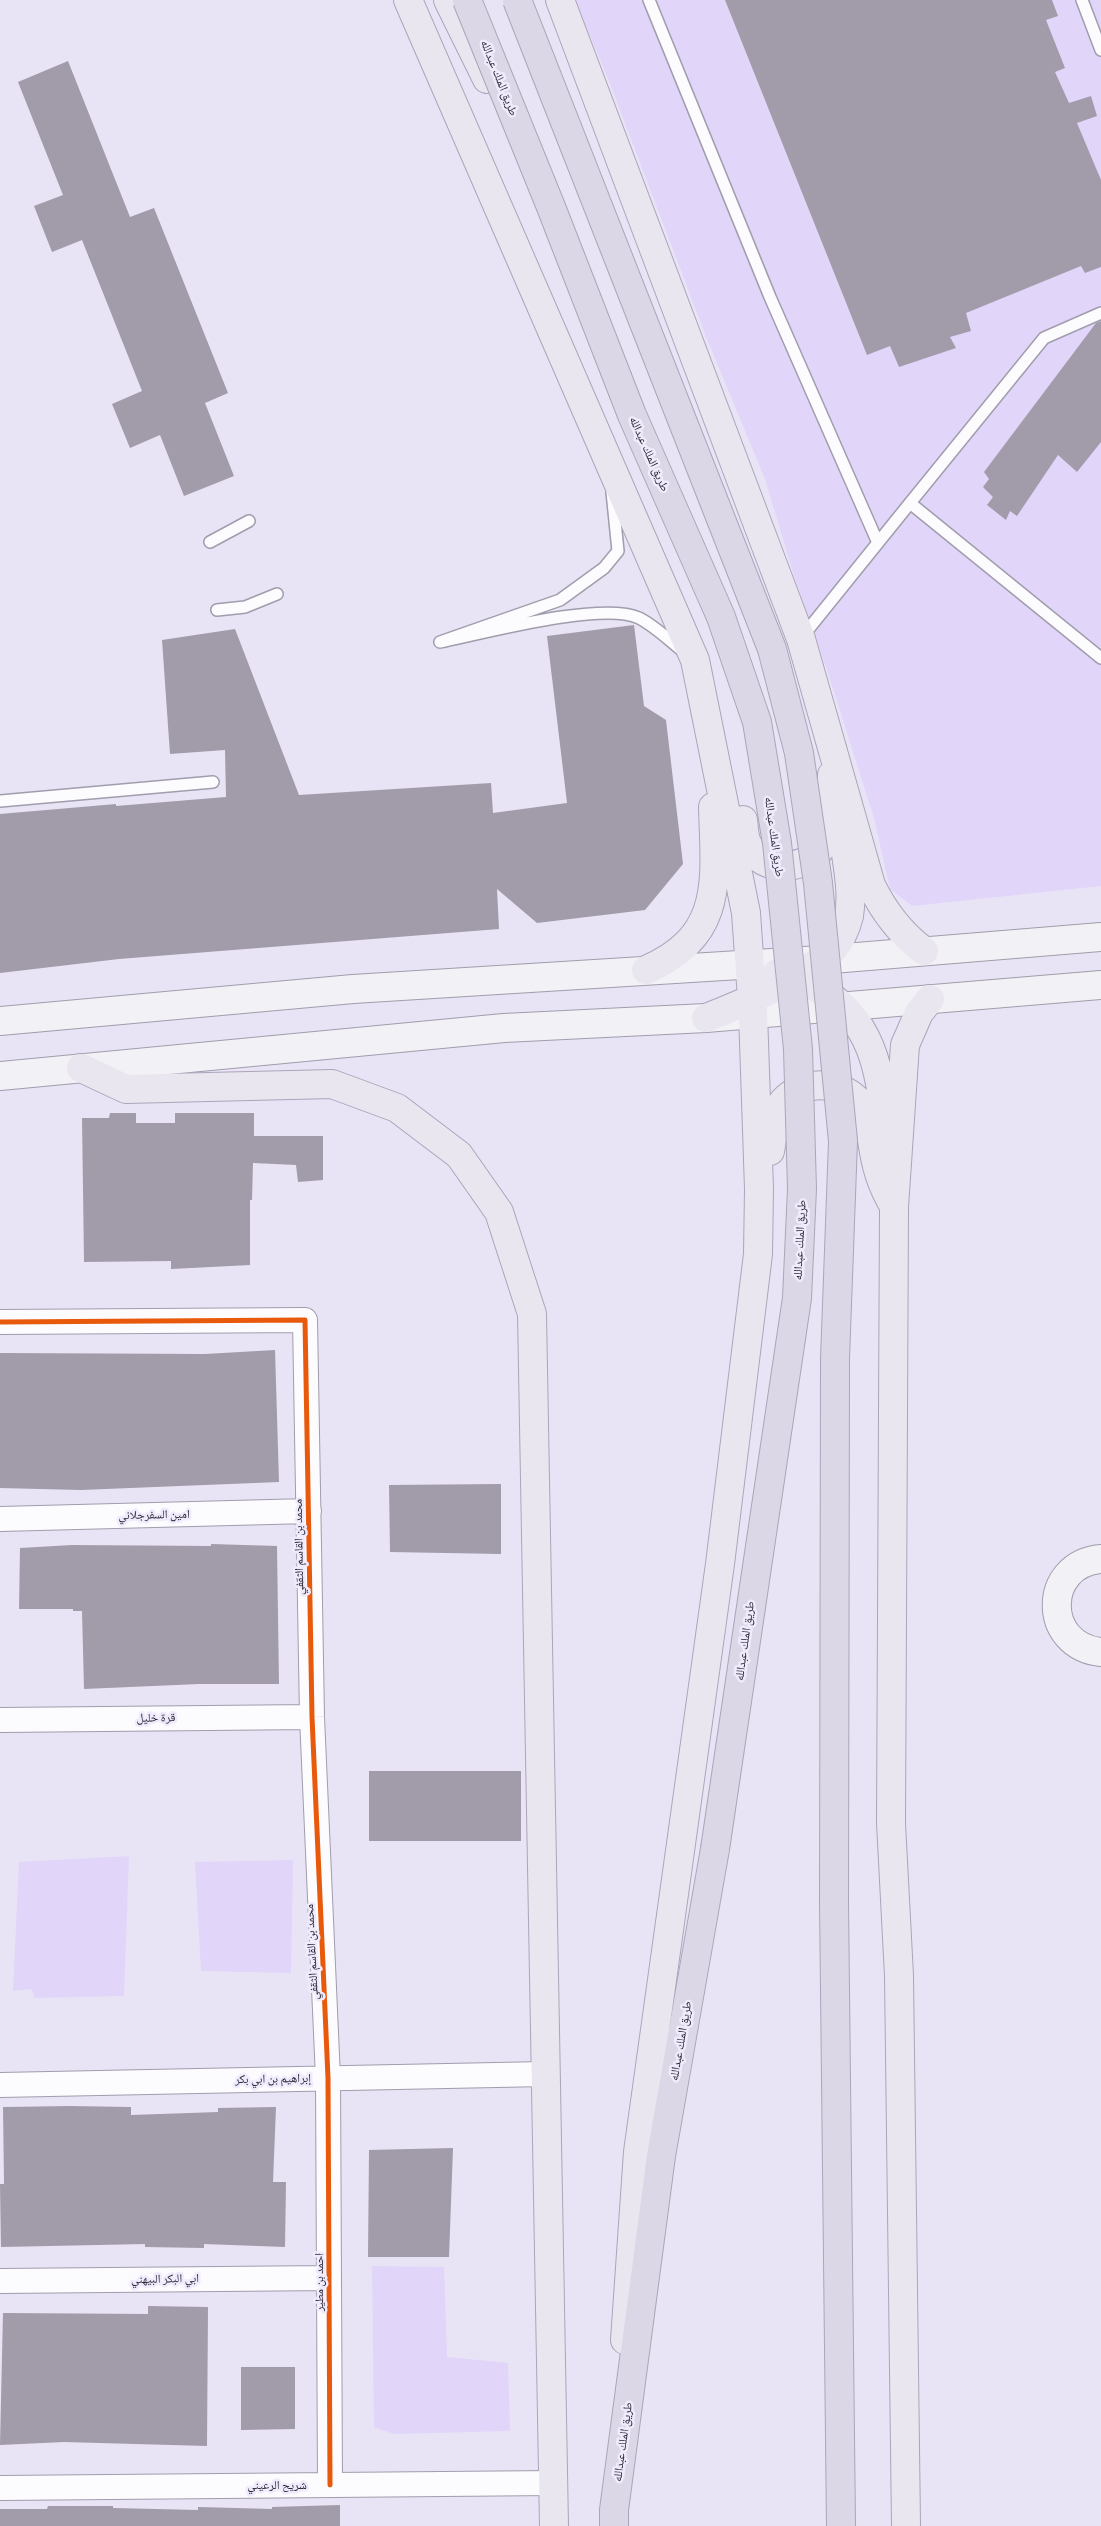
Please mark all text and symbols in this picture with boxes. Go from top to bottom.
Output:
street label: طريق الملك عبدالله [477,38,521,118]
street label: طريق الملك عبدالله [626,414,672,494]
street label: طريق الملك عبدالله [761,796,787,878]
street label: طريق الملك عبدالله [791,1199,809,1281]
street label: محمد بن القاسم الثقفي [291,1499,307,1595]
street label: امين السفرجلاني [118,1507,190,1523]
street label: طريق الملك عبدالله [732,1600,758,1682]
street label: قرة خليل [136,1710,176,1726]
street label: محمد بن القاسم الثقفي [302,1904,322,2000]
street label: طريق الملك عبدالله [667,2000,695,2082]
street label: إبراهيم بن ابي بكر [235,2071,311,2087]
street label: احمد بن مطير [312,2253,326,2311]
street label: ابي البكر البيهني [131,2271,199,2287]
street label: طريق الملك عبدالله [610,2401,636,2483]
street label: شريح الرعيني [247,2478,307,2492]

